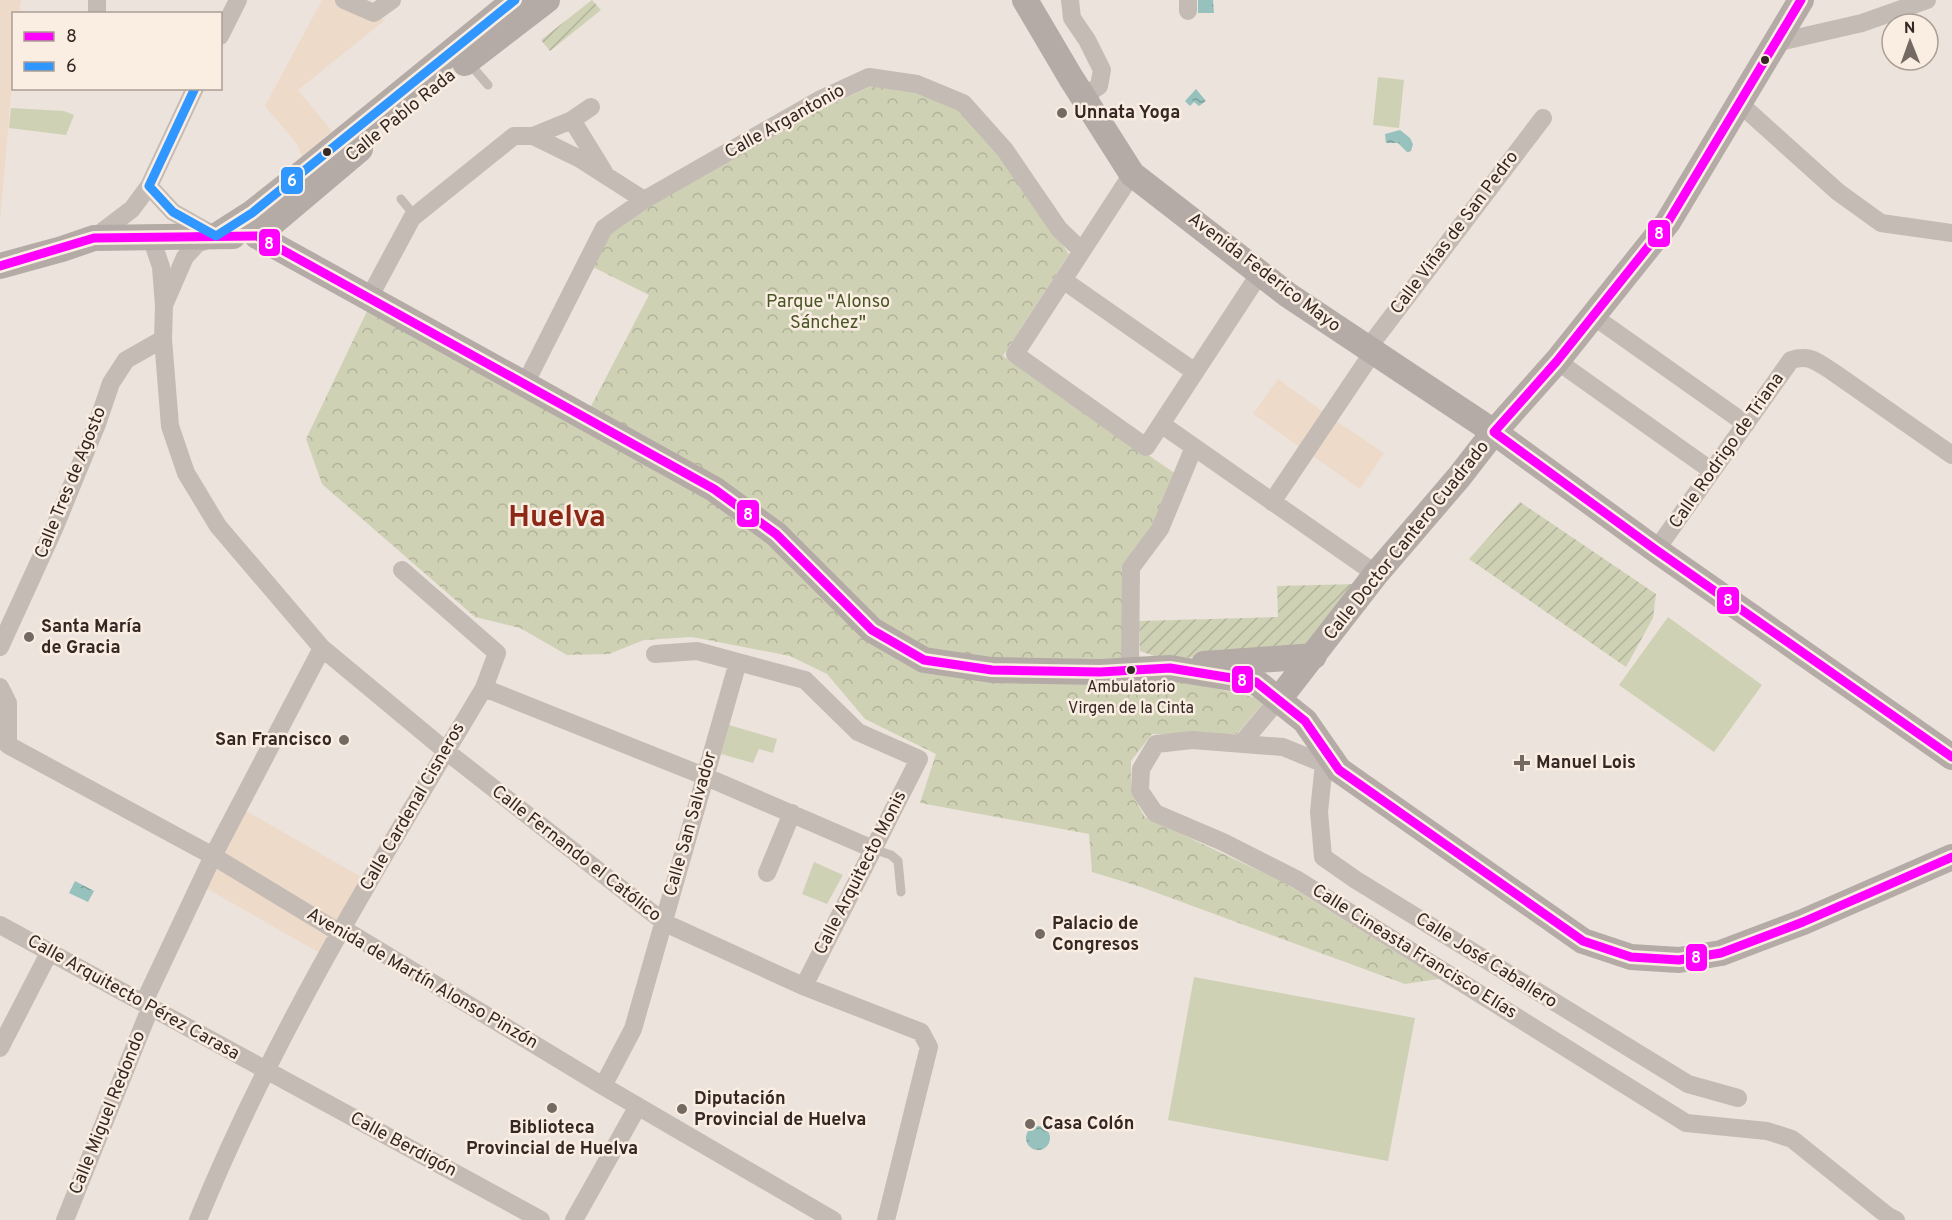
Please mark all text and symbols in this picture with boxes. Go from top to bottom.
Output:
legend [12,12,222,90]
north arrow [1880,12,1940,72]
text: N [1904,19,1916,39]
text: 8 [66,26,77,49]
unlabelled marker [1759,54,1771,66]
text: 6 [66,56,77,79]
street label: Calle Pablo Rada [341,65,461,167]
street label: Calle Argantonio [721,80,849,164]
place label: Unnata Yoga [1074,102,1180,125]
marker: Unnata Yoga [1055,106,1069,120]
unlabelled marker [321,146,333,158]
street label: Calle Viñas de San Pedro [1386,146,1524,320]
line badge: 6 [280,166,304,195]
text: 6 [287,172,297,192]
street label: Avenida Federico Mayo [1183,208,1345,338]
line badge: 8 [1647,219,1671,248]
text: 8 [1654,225,1664,245]
line badge: 8 [258,228,281,257]
text: 8 [264,235,274,255]
park label: Parque "Alonso Sánchez" [766,291,890,335]
street label: Calle Rodrigo de Triana [1664,368,1790,534]
street label: Calle Tres de Agosto [30,404,112,562]
street label: Calle Doctor Cantero Cuadrado [1319,436,1495,646]
line badge: 8 [736,499,760,528]
district label: Huelva [508,500,606,537]
text: 8 [743,506,753,526]
line badge: 8 [1716,586,1740,615]
text: 8 [1723,592,1733,612]
place label: Santa María de Gracia [41,616,141,660]
marker: Santa María de Gracia [22,630,36,644]
marker: Ambulatorio Virgen de la Cinta [1125,664,1137,676]
line badge: 8 [1231,665,1254,694]
text: 8 [1237,672,1247,692]
place label: Ambulatorio Virgen de la Cinta [1068,678,1194,719]
street label: Calle Cardenal Cisneros [355,719,471,895]
place label: San Francisco [215,729,332,752]
marker: San Francisco [337,733,351,747]
street label: Calle San Salvador [659,749,723,899]
place label: Manuel Lois [1536,752,1636,775]
marker: Manuel Lois [1513,754,1531,772]
street label: Calle Fernando el Católico [486,781,666,927]
street label: Calle Arquitecto Monis [810,787,912,959]
street label: Calle Cineasta Francisco Elías [1307,879,1521,1025]
street label: Avenida de Martín Alonso Pinzón [302,903,542,1055]
street label: Calle José Caballero [1411,908,1561,1014]
place label: Palacio de Congresos [1052,913,1139,957]
marker: Palacio de Congresos [1033,927,1047,941]
street label: Calle Arquitecto Pérez Carasa [23,930,243,1066]
line badge: 8 [1685,943,1708,972]
text: 8 [1691,949,1701,969]
street label: Calle Miguel Redondo [65,1028,151,1198]
place label: Diputación Provincial de Huelva [694,1088,866,1132]
marker: Biblioteca Provincial de Huelva [545,1101,559,1115]
marker: Diputación Provincial de Huelva [675,1102,689,1116]
street label: Calle Berdigón [346,1107,460,1183]
place label: Casa Colón [1042,1113,1134,1136]
place label: Biblioteca Provincial de Huelva [466,1117,638,1161]
marker: Casa Colón [1023,1117,1037,1131]

